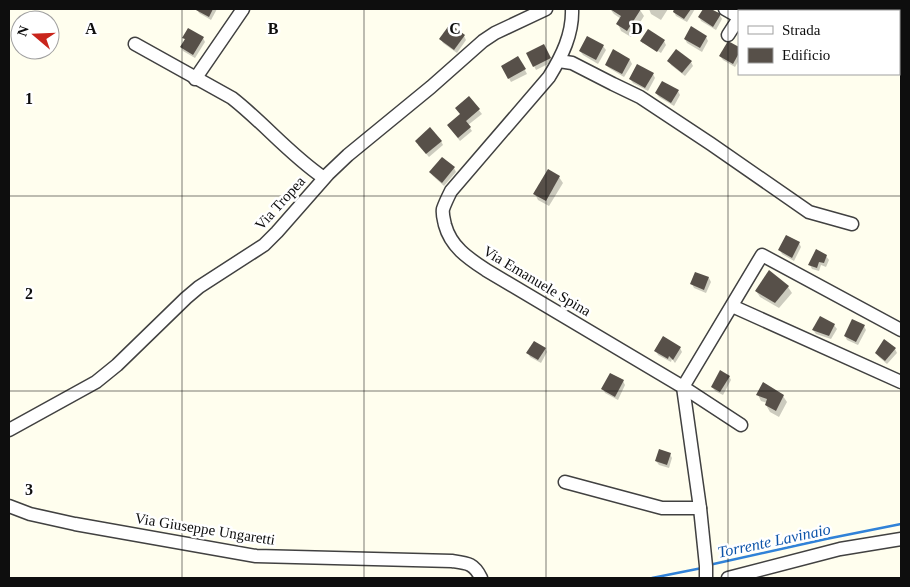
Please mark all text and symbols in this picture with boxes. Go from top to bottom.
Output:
north arrow [10,10,60,60]
legend [738,10,900,75]
text: A [85,20,97,37]
text: B [268,20,279,37]
text: C [449,20,461,37]
text: D [631,20,643,37]
text: Strada [782,22,821,38]
text: N [14,24,32,38]
text: Edificio [782,47,830,63]
text: 1 [25,90,33,107]
street label: Via Tropea [252,173,308,233]
street label: Via Emanuele Spina [480,243,594,320]
text: 2 [25,285,33,302]
text: 3 [25,481,33,498]
street label: Via Giuseppe Ungaretti [134,510,276,548]
water label: Torrente Lavinaio [716,520,832,561]

